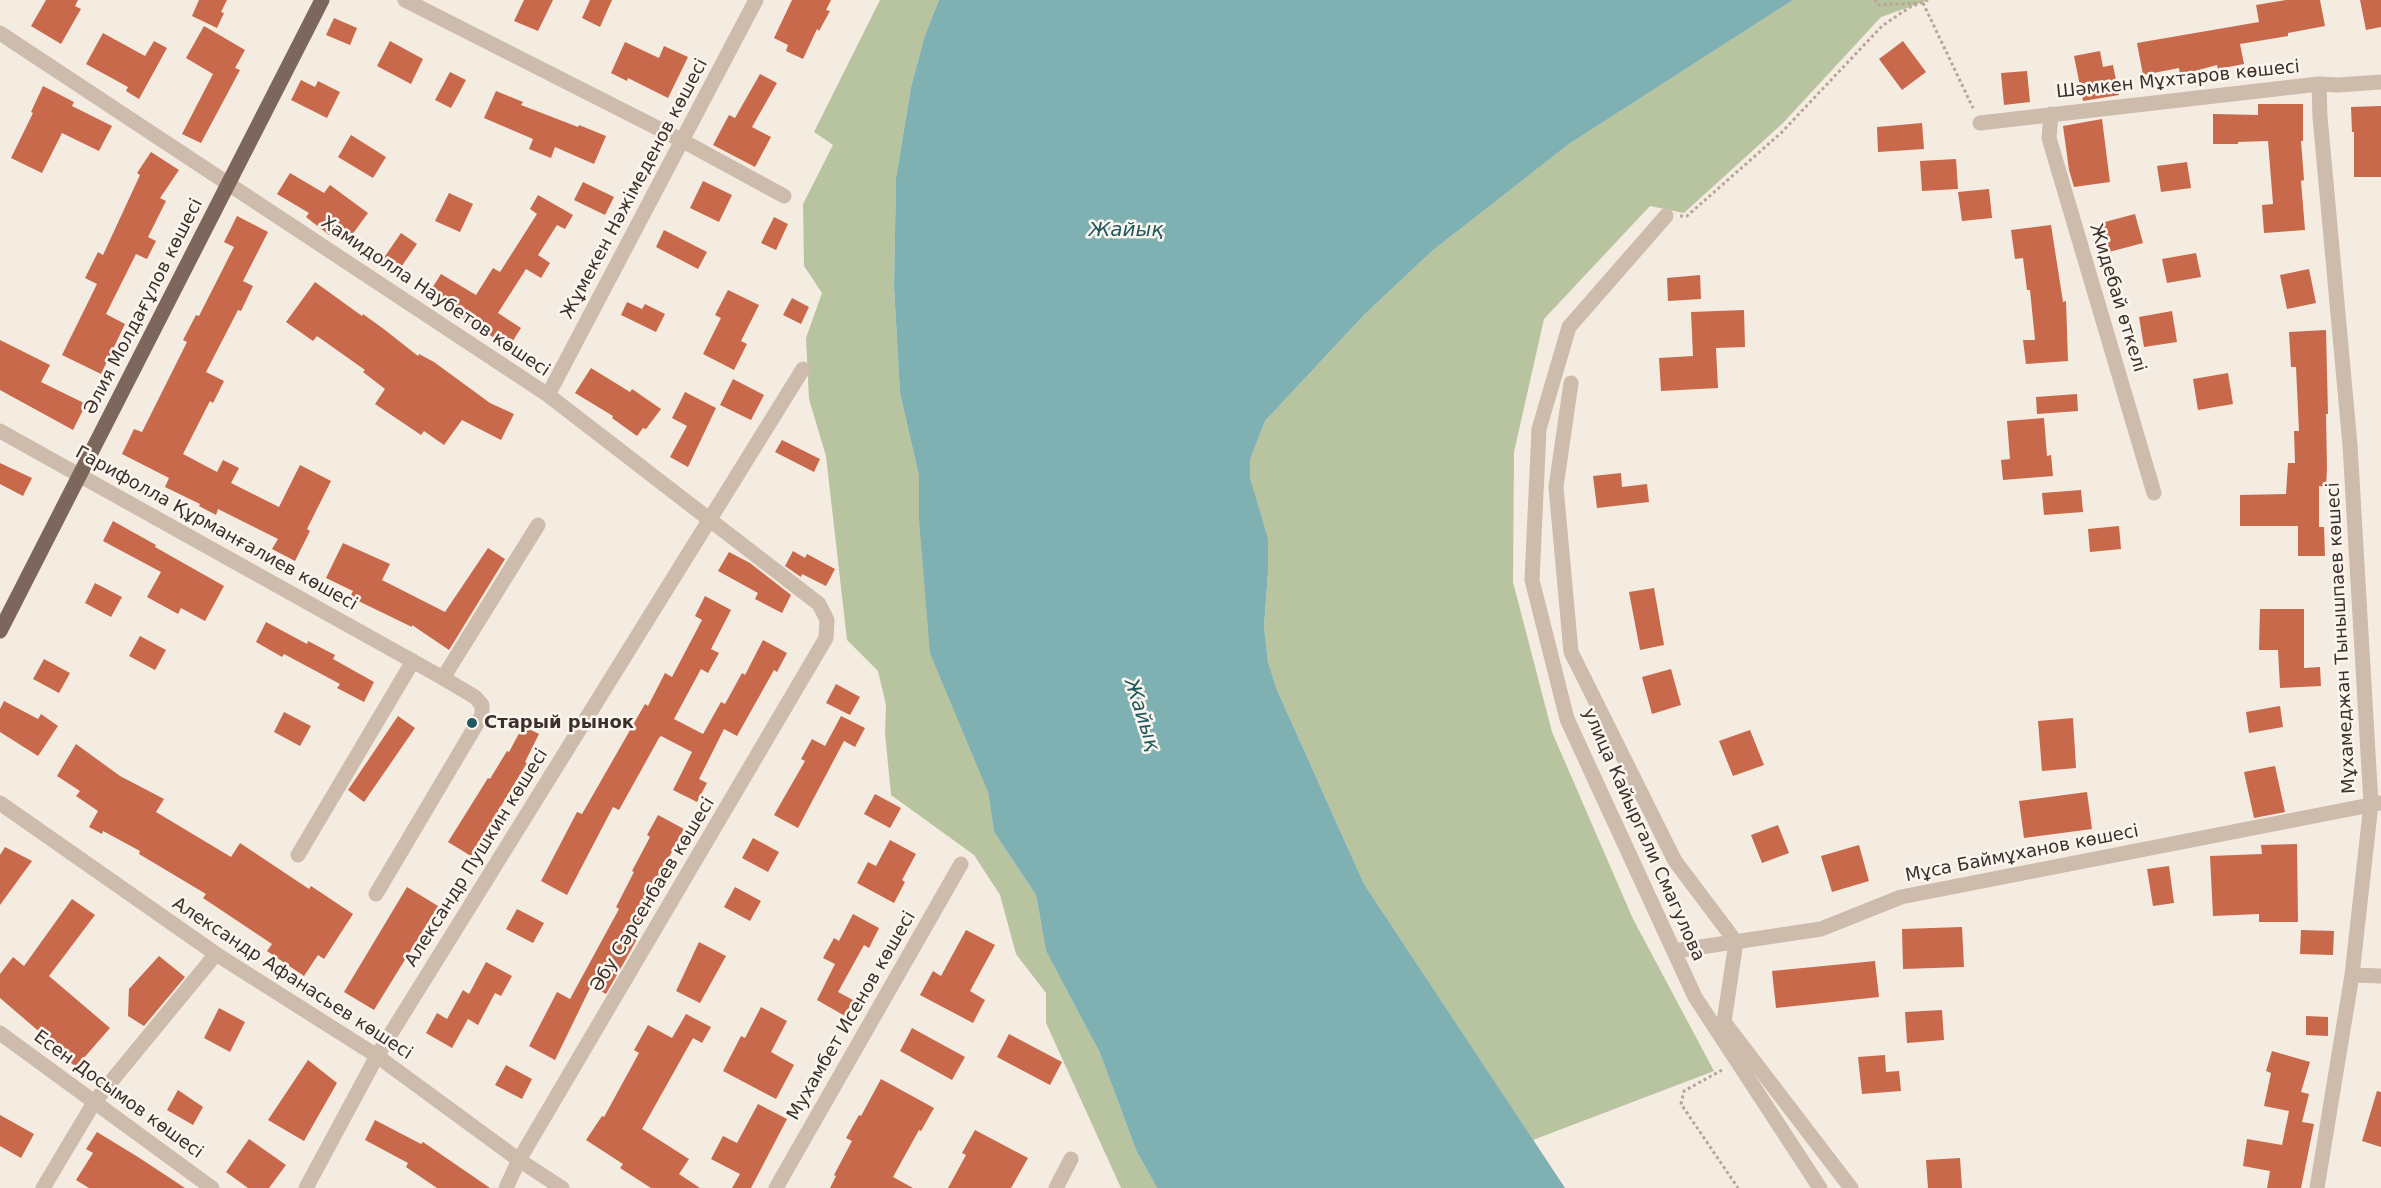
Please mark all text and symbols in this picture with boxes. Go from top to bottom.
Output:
street label: Жұмекен Нәжімеденов көшесі [557,55,713,323]
street label: Шәмкен Мұхтаров көшесі [2055,56,2301,104]
street label: Әлия Молдағұлов көшесі [80,195,208,419]
street label: Хамидолла Наубетов көшесі [316,212,554,382]
water label: Жайық [1089,219,1163,243]
street label: Жидебай өткелі [2084,221,2150,375]
street label: Гарифолла Құрманғалиев көшесі [71,442,361,616]
street label: Мұхамеджан Тынышпаев көшесі [2323,482,2361,794]
water label: Жайық [1118,676,1164,754]
street label: улица Кайыргали Смагулова [1577,705,1709,965]
place label: Старый рынок [484,712,634,734]
marker: Старый рынок [465,716,479,730]
street label: Александр Пушкин көшесі [401,745,553,971]
street label: Әбу Сәрсенбаев көшесі [586,794,720,996]
street label: Мұса Баймұханов көшесі [1903,821,2141,887]
street label: Александр Афанасьев көшесі [168,893,416,1065]
street label: Мухамбет Исенов көшесі [783,908,921,1124]
street label: Есен Досымов көшесі [29,1026,207,1164]

